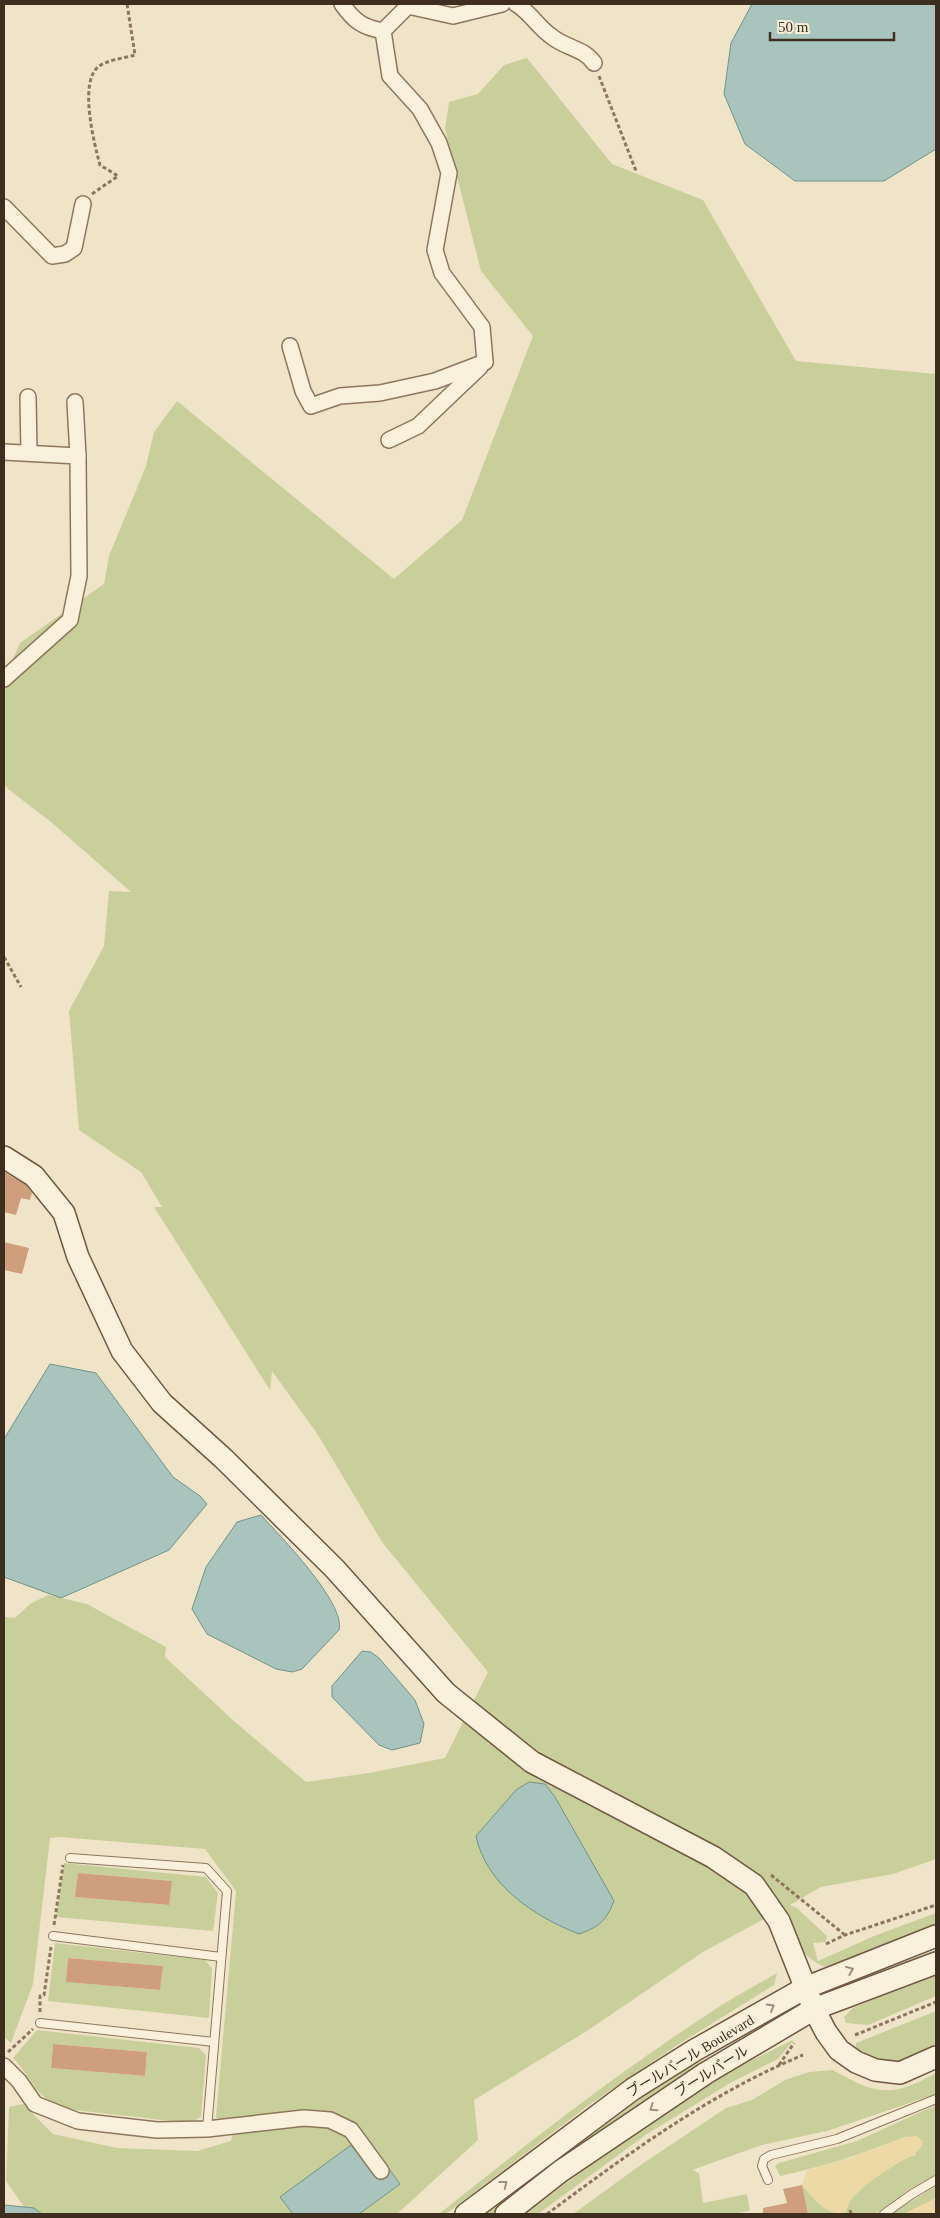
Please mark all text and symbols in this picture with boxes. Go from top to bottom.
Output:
scale bar [770,10,894,42]
text: 50 m [778,19,809,35]
one-way arrow [846,1966,854,1976]
one-way arrow [765,2004,774,2014]
street label: ブールバール Boulevard [623,2011,757,2101]
street label: ブールバール [671,2042,751,2100]
one-way arrow [650,2102,659,2111]
one-way arrow [499,2181,508,2190]

